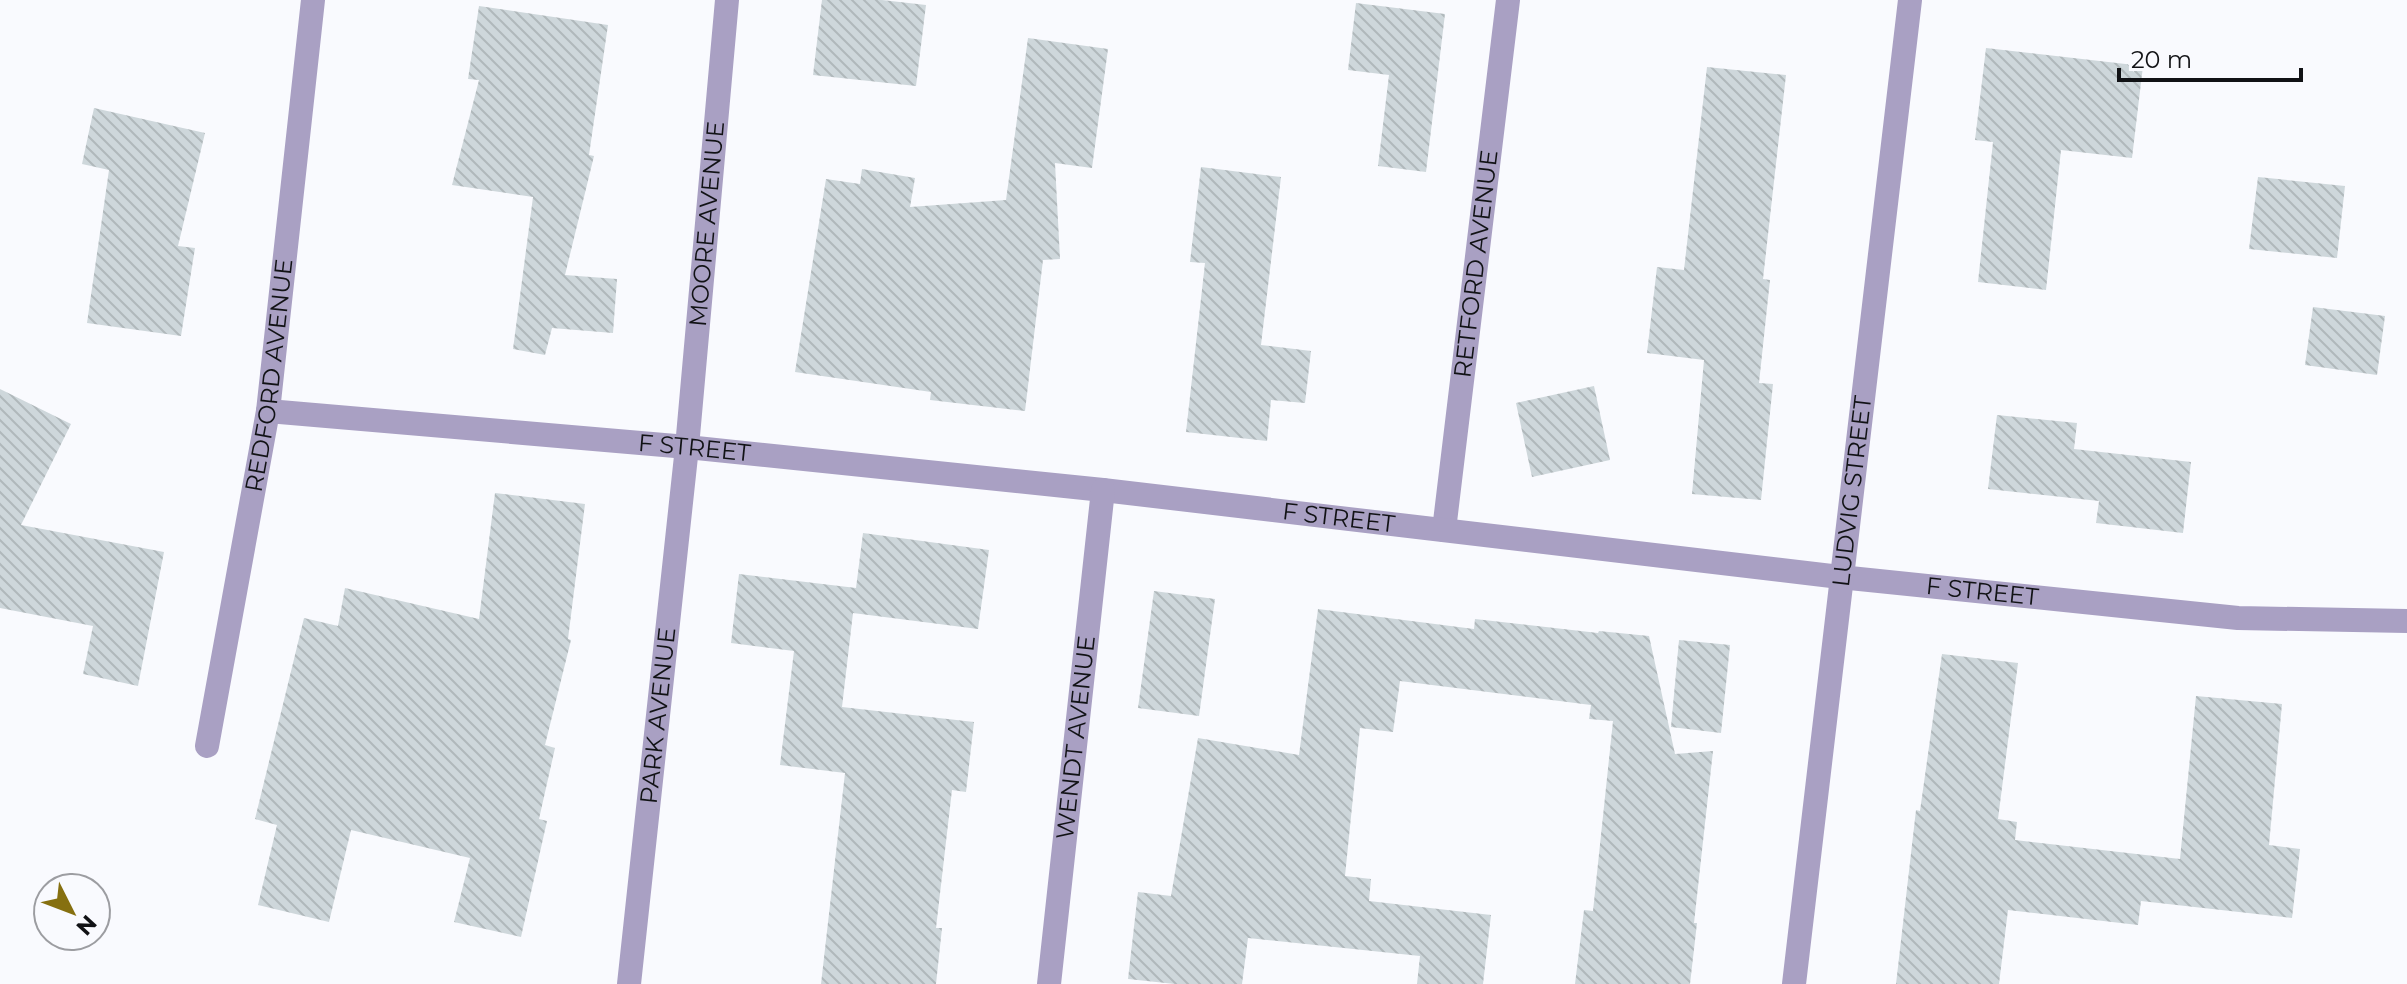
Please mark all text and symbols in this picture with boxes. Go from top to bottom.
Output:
scale bar [2119,32,2301,82]
text: 20 m [2131,45,2192,74]
street label: MOORE AVENUE [683,120,730,328]
street label: RETFORD AVENUE [1447,148,1504,379]
street label: REDFORD AVENUE [239,257,299,494]
street label: LUDVIG STREET [1826,394,1877,589]
street label: F STREET [637,428,752,468]
street label: F STREET [1281,496,1397,538]
street label: F STREET [1925,571,2040,611]
street label: PARK AVENUE [634,626,681,805]
street label: WENDT AVENUE [1050,634,1101,841]
north arrow [32,872,112,952]
text: N [71,909,102,941]

